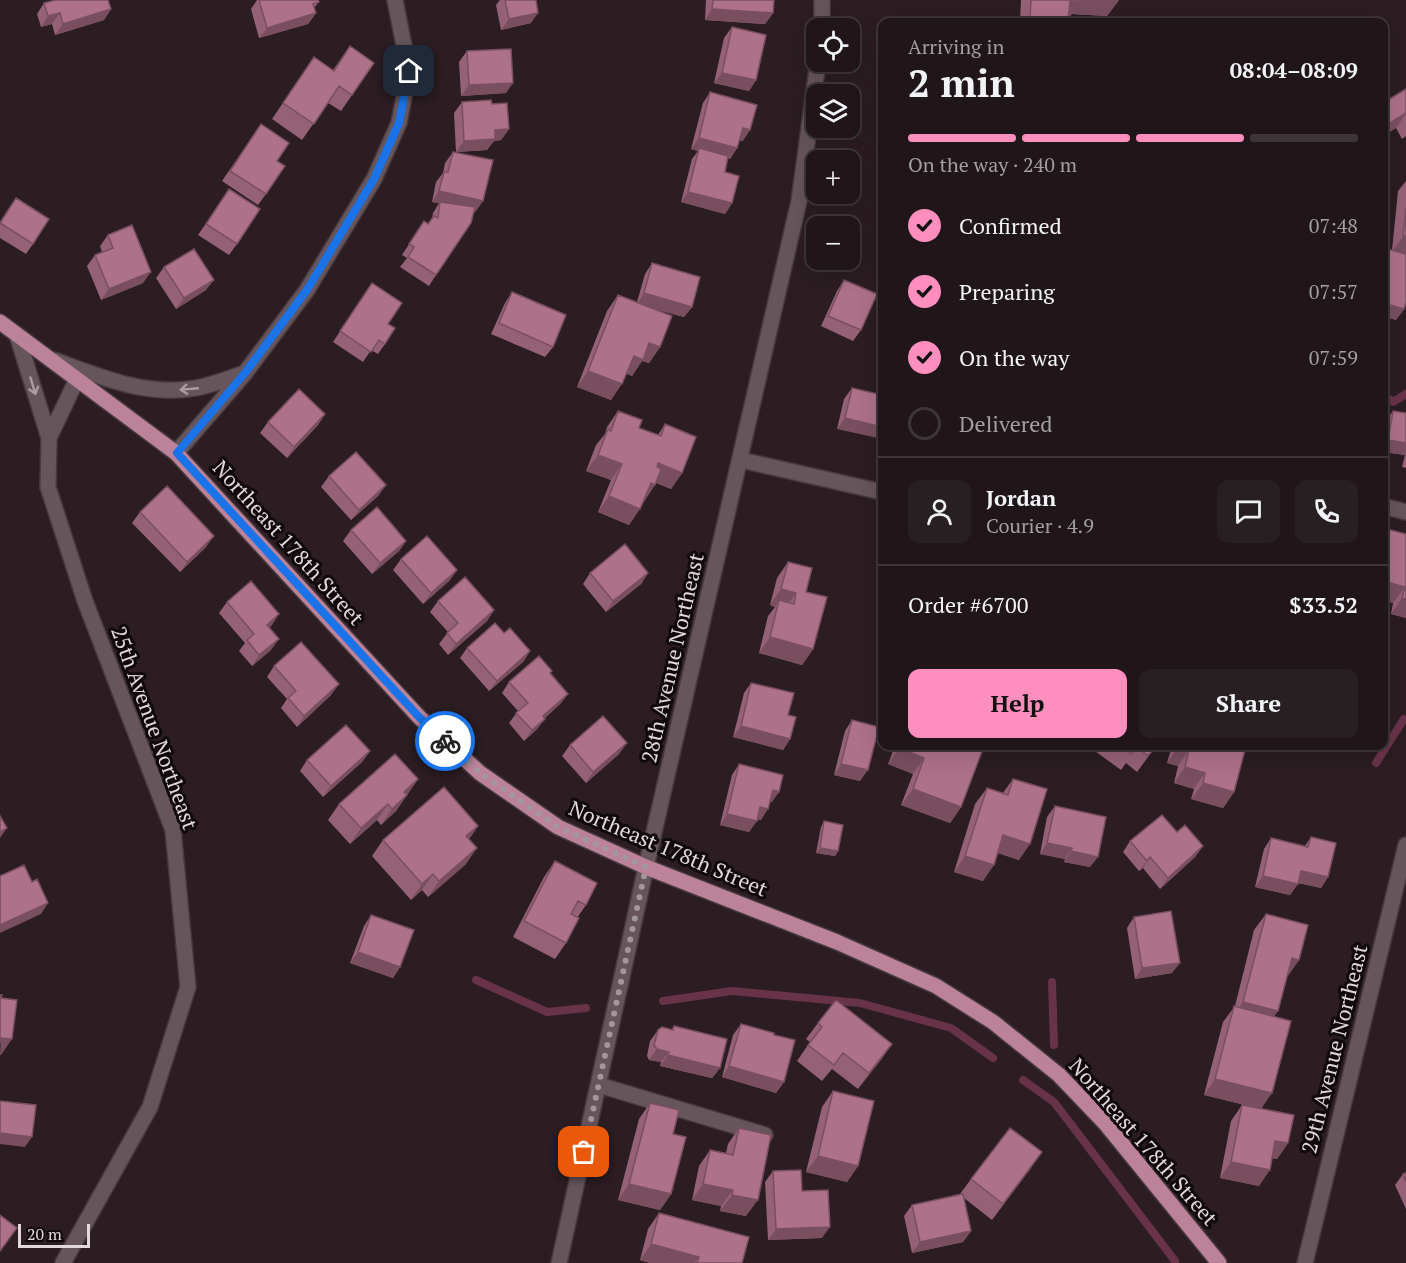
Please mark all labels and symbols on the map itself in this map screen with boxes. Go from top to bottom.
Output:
pin [383,45,434,96]
one-way arrow [28,376,39,395]
one-way arrow [179,383,199,394]
street label: Northeast 178th Street [207,454,371,631]
street label: 28th Avenue Northeast [634,550,710,765]
street label: 25th Avenue Northeast [105,622,205,833]
courier [415,711,475,771]
street label: Northeast 178th Street [565,794,772,903]
street label: 29th Avenue Northeast [1295,941,1374,1156]
street label: Northeast 178th Street [1063,1052,1224,1231]
pin [558,1126,609,1177]
scale bar [18,1221,90,1248]

